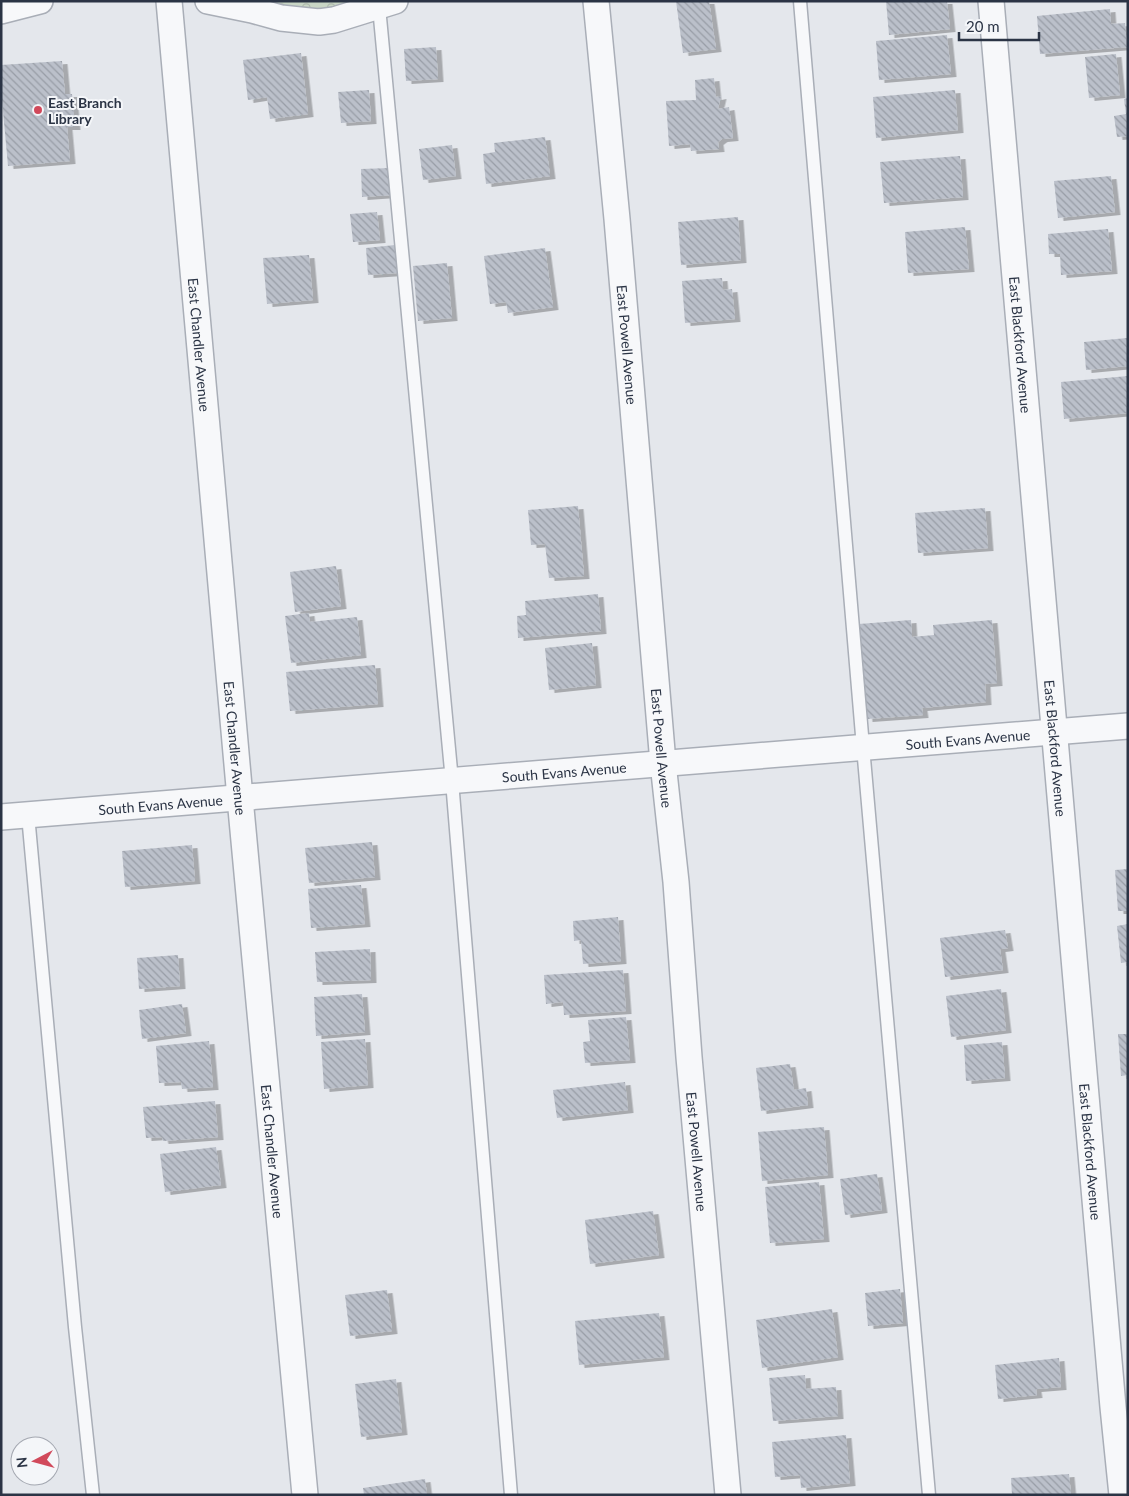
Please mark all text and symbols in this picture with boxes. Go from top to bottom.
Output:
scale bar [959,10,1039,42]
text: 20 m [966,17,1000,35]
place label: East Branch Library [48,94,122,127]
marker: East Branch Library [32,104,44,116]
street label: East Blackford Avenue [1006,275,1035,414]
street label: East Chandler Avenue [185,277,214,412]
street label: East Powell Avenue [614,284,641,405]
street label: East Blackford Avenue [1041,679,1070,817]
street label: East Chandler Avenue [221,680,250,816]
street label: East Powell Avenue [648,688,676,809]
street label: South Evans Avenue [905,725,1031,752]
street label: South Evans Avenue [501,758,627,785]
street label: South Evans Avenue [98,791,223,818]
street label: East Blackford Avenue [1076,1082,1105,1221]
street label: East Chandler Avenue [258,1084,288,1219]
street label: East Powell Avenue [684,1091,711,1212]
north arrow [10,1436,60,1486]
text: N [13,1456,31,1469]

